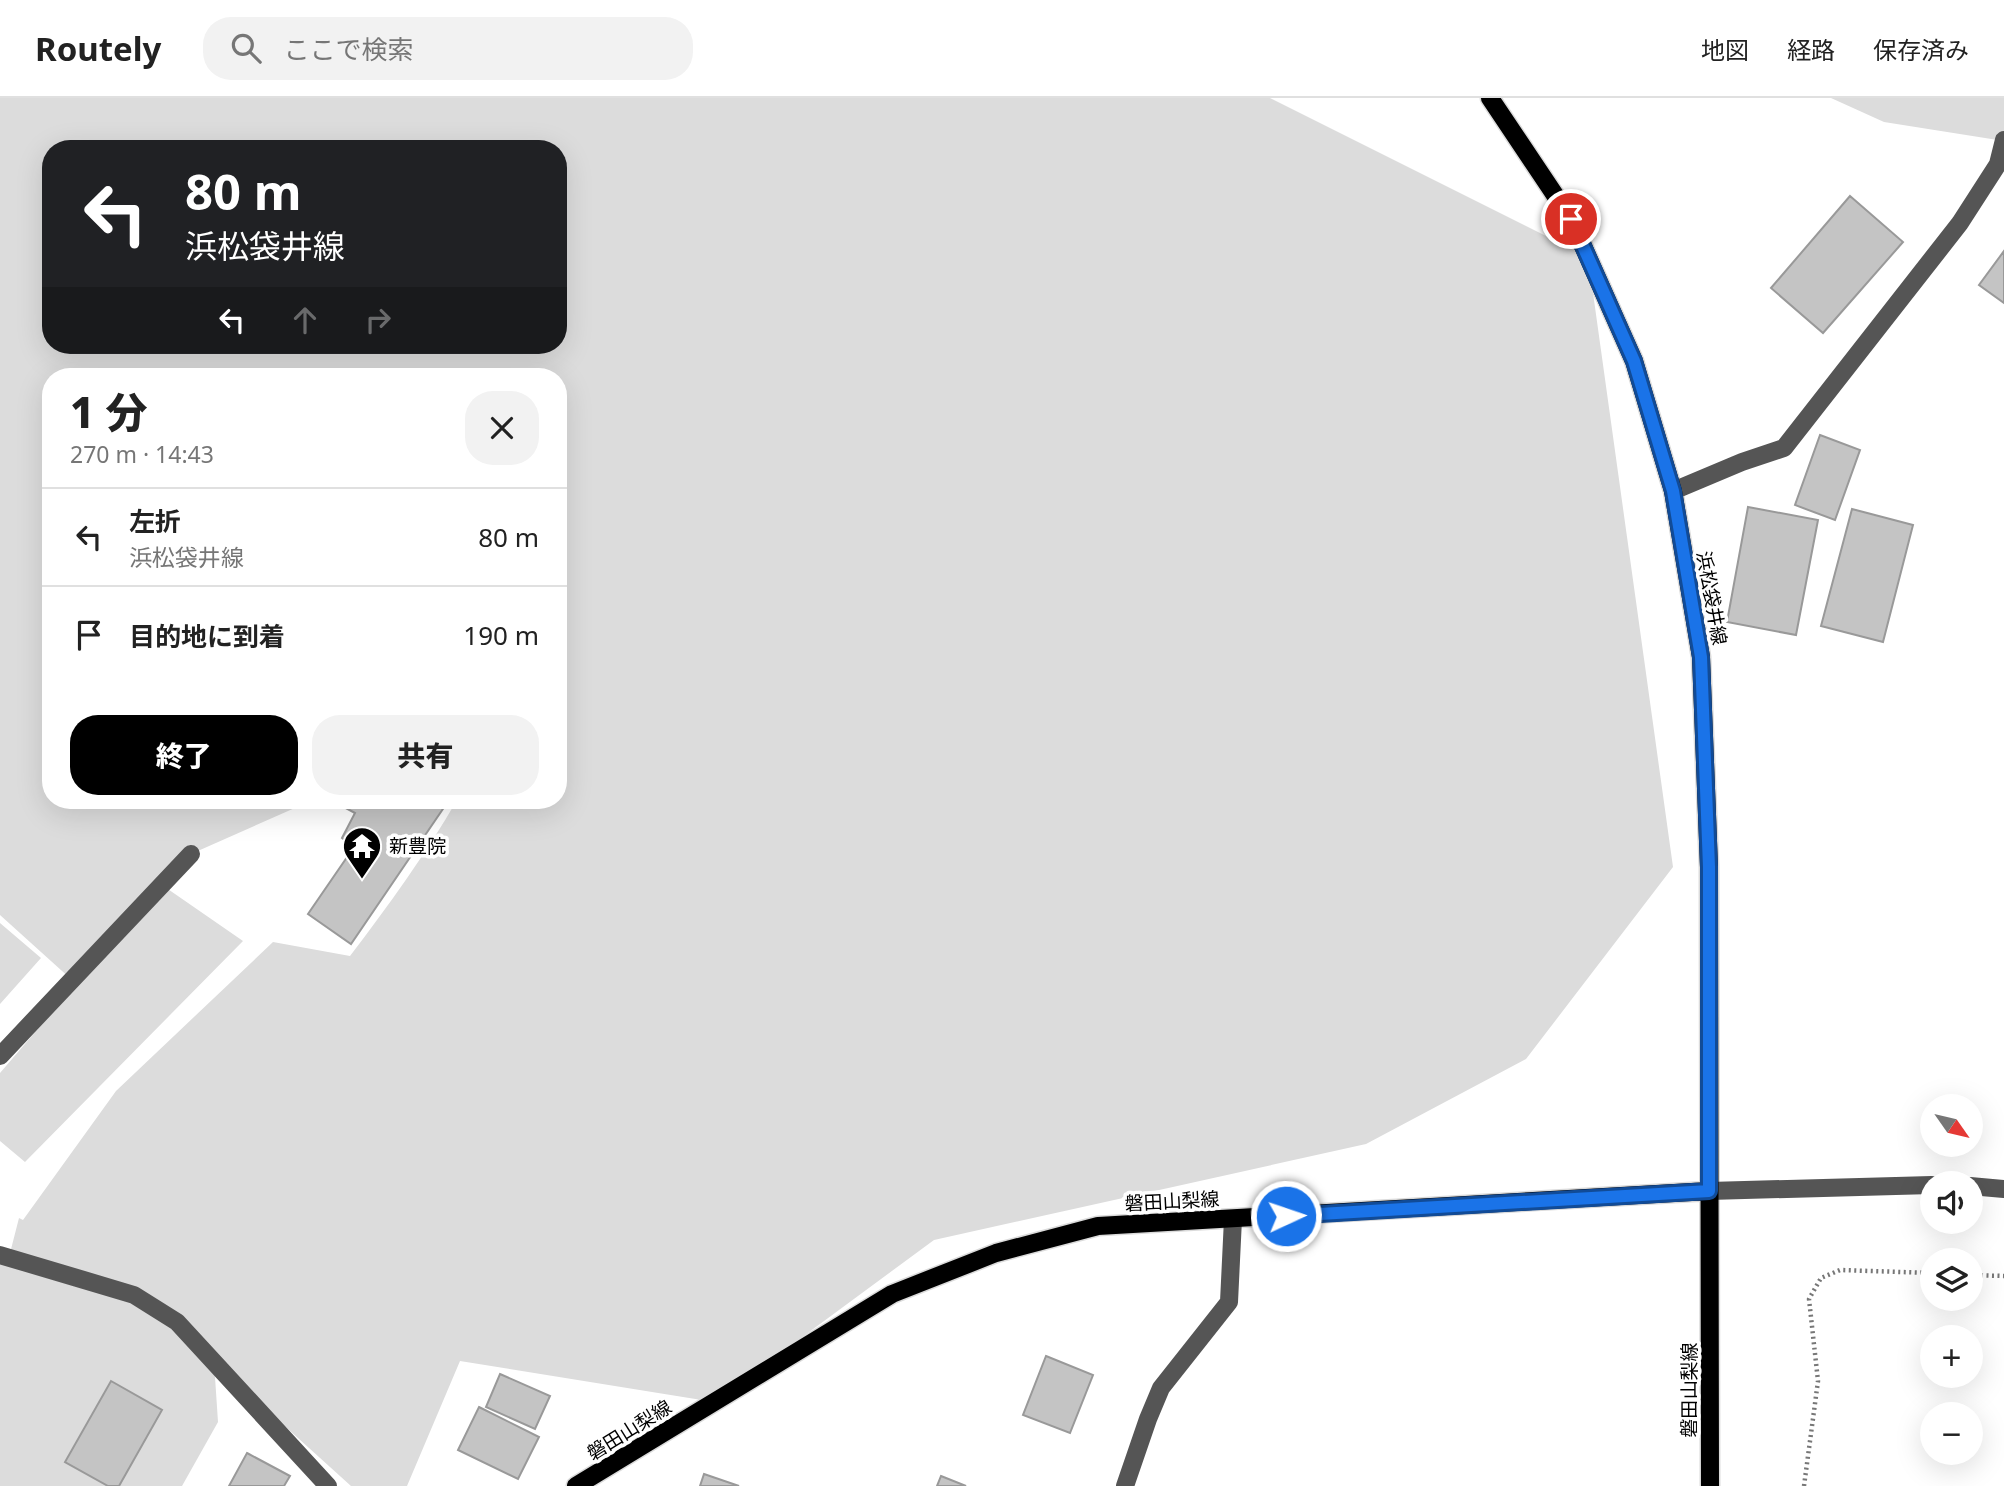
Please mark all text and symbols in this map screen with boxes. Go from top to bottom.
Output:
search box [203,17,693,80]
text: Routely [35,26,161,71]
icon: search [227,29,265,67]
text: ここで検索 [283,31,413,67]
text: 地図 [1701,33,1749,66]
text: 経路 [1787,33,1835,66]
text: 保存済み [1873,33,1969,66]
text: 80 m [185,158,302,224]
icon: left [70,168,161,259]
pin [1541,189,1601,249]
icon: arrive [1552,200,1590,238]
text: 浜松袋井線 [185,224,345,267]
icon: left [213,301,251,339]
icon: ahead [286,301,324,339]
icon: right [359,301,397,339]
text: 1 分 [70,383,147,440]
button: close [465,391,539,465]
text: 270 m · 14:43 [70,438,214,470]
text: 左折 [129,503,181,539]
icon: left [70,518,108,556]
text: 80 m [478,519,539,555]
text: 浜松袋井線 [129,541,244,573]
street label: 浜松袋井線 [1691,549,1733,647]
icon: arrive [70,616,108,654]
text: 190 m [463,617,539,653]
text: 目的地に到着 [129,618,285,654]
button: 終了 [70,715,298,795]
button: 共有 [312,715,539,795]
temple icon: 新豊院 [341,825,383,880]
place label: 新豊院 [389,833,446,859]
north arrow [1920,1094,1983,1157]
map controls [1920,1094,1983,1465]
button: sound [1920,1171,1983,1234]
position arrow [1249,1179,1323,1253]
street label: 磐田山梨線 [1124,1186,1220,1216]
button: layers [1920,1248,1983,1311]
button: + [1920,1325,1983,1388]
street label: 磐田山梨線 [1676,1342,1702,1438]
street label: 磐田山梨線 [582,1394,676,1466]
button: − [1920,1402,1983,1465]

